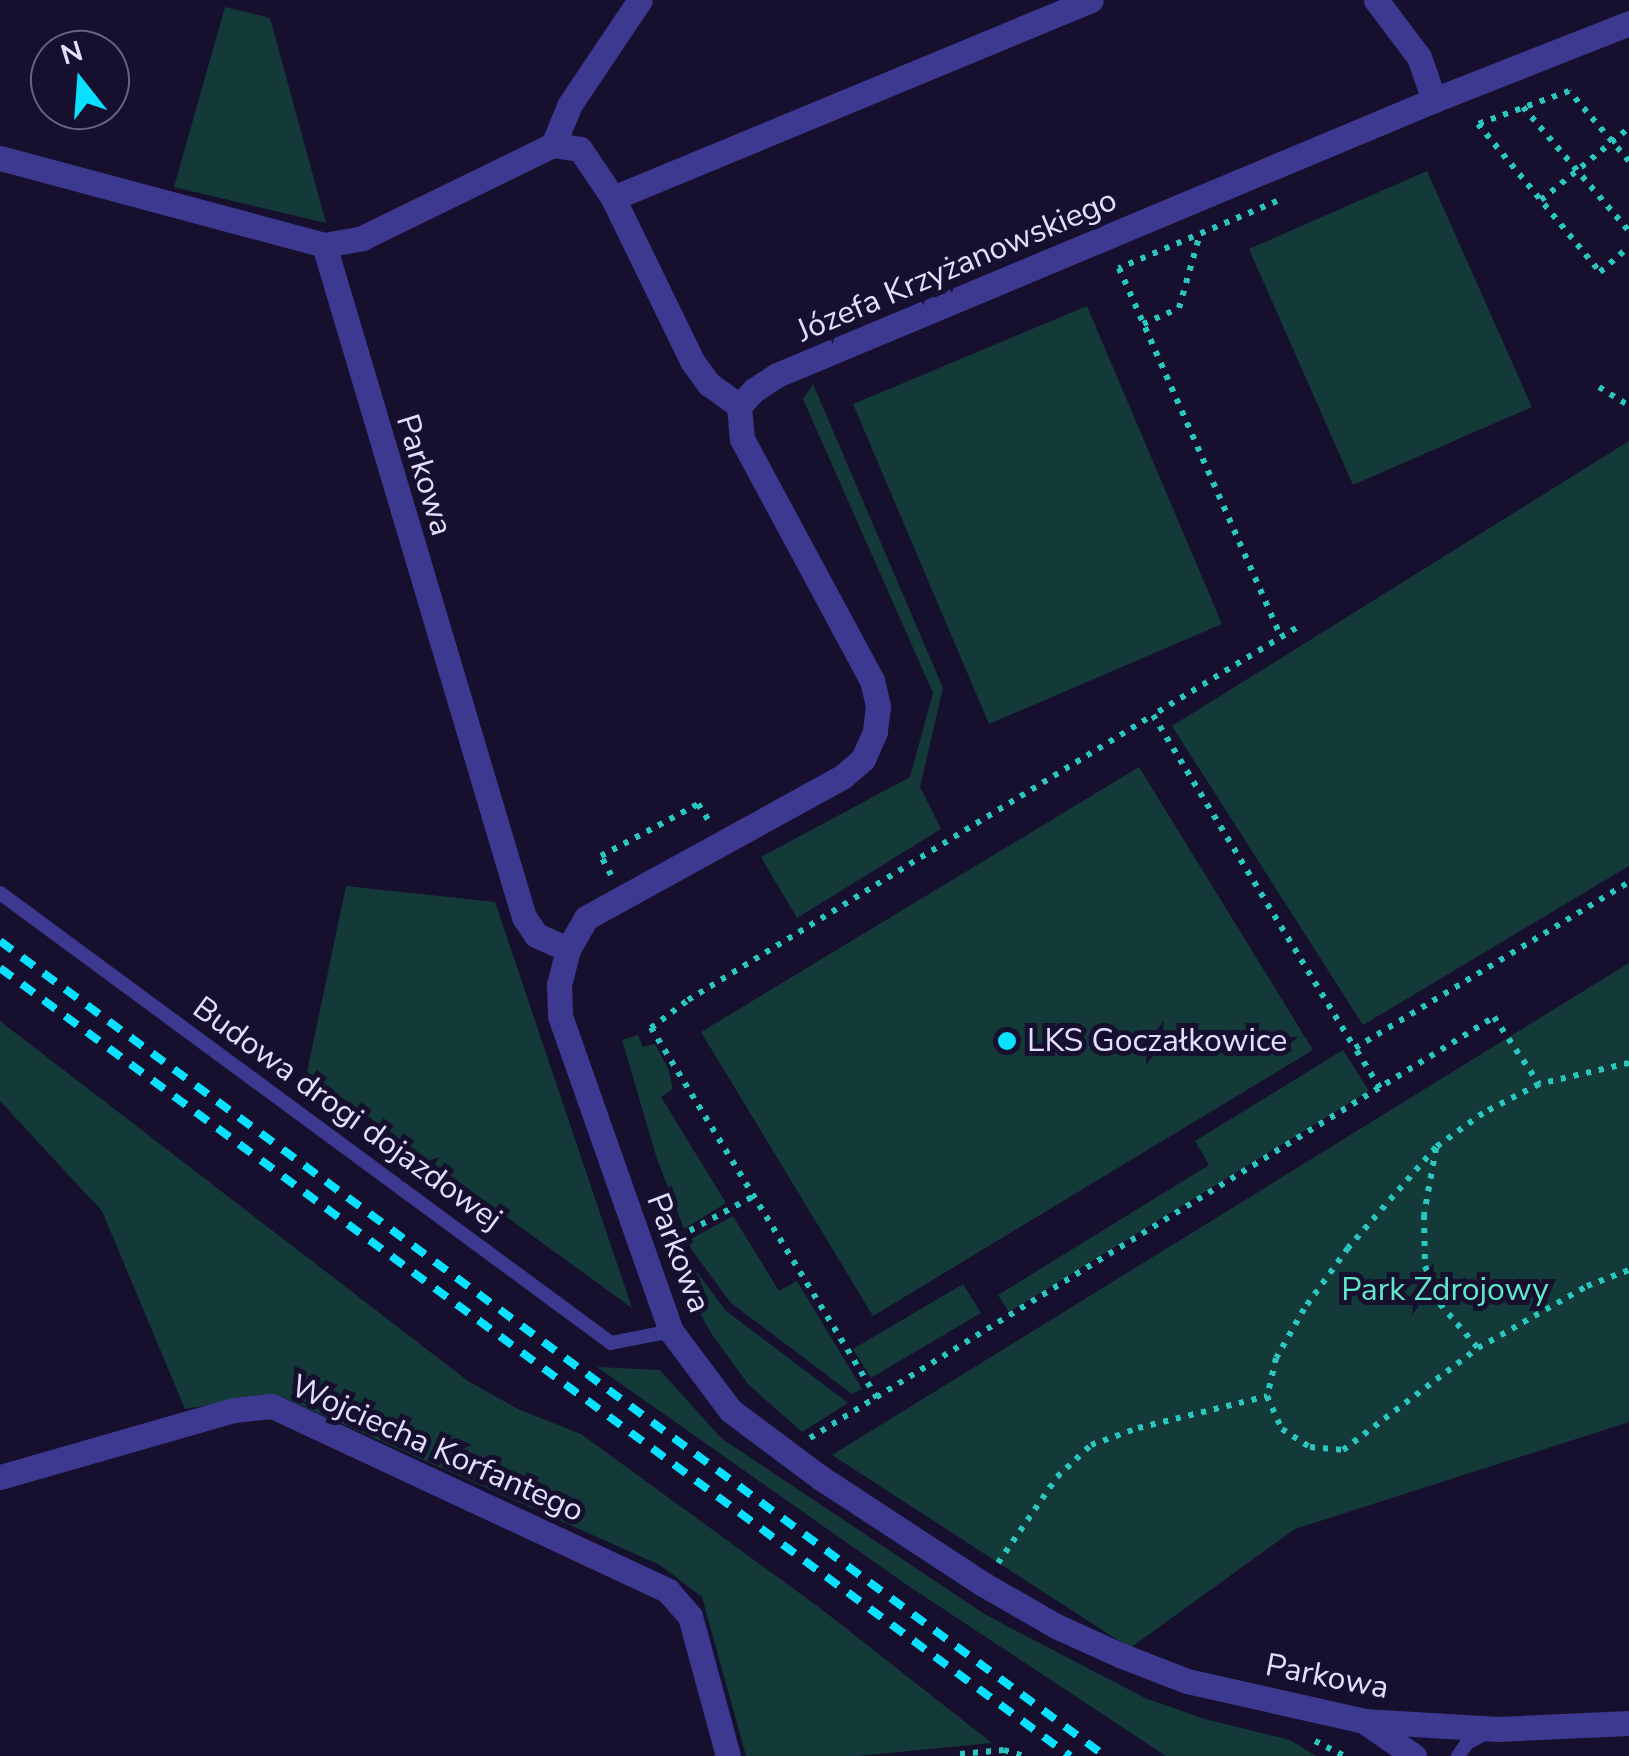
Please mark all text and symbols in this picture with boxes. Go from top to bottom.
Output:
north arrow [30,30,130,130]
text: N [56,32,87,74]
street label: Józefa Krzyżanowskiego [791,181,1123,351]
street label: Parkowa [387,410,461,540]
street label: Budowa drogi dojazdowej [185,989,509,1239]
place label: LKS Goczałkowice [1027,1022,1287,1060]
marker: LKS Goczałkowice [996,1030,1018,1052]
street label: Parkowa [638,1188,718,1318]
park label: Park Zdrojowy [1341,1271,1549,1309]
street label: Wojciecha Korfantego [285,1367,589,1531]
street label: Parkowa [1262,1646,1392,1708]

